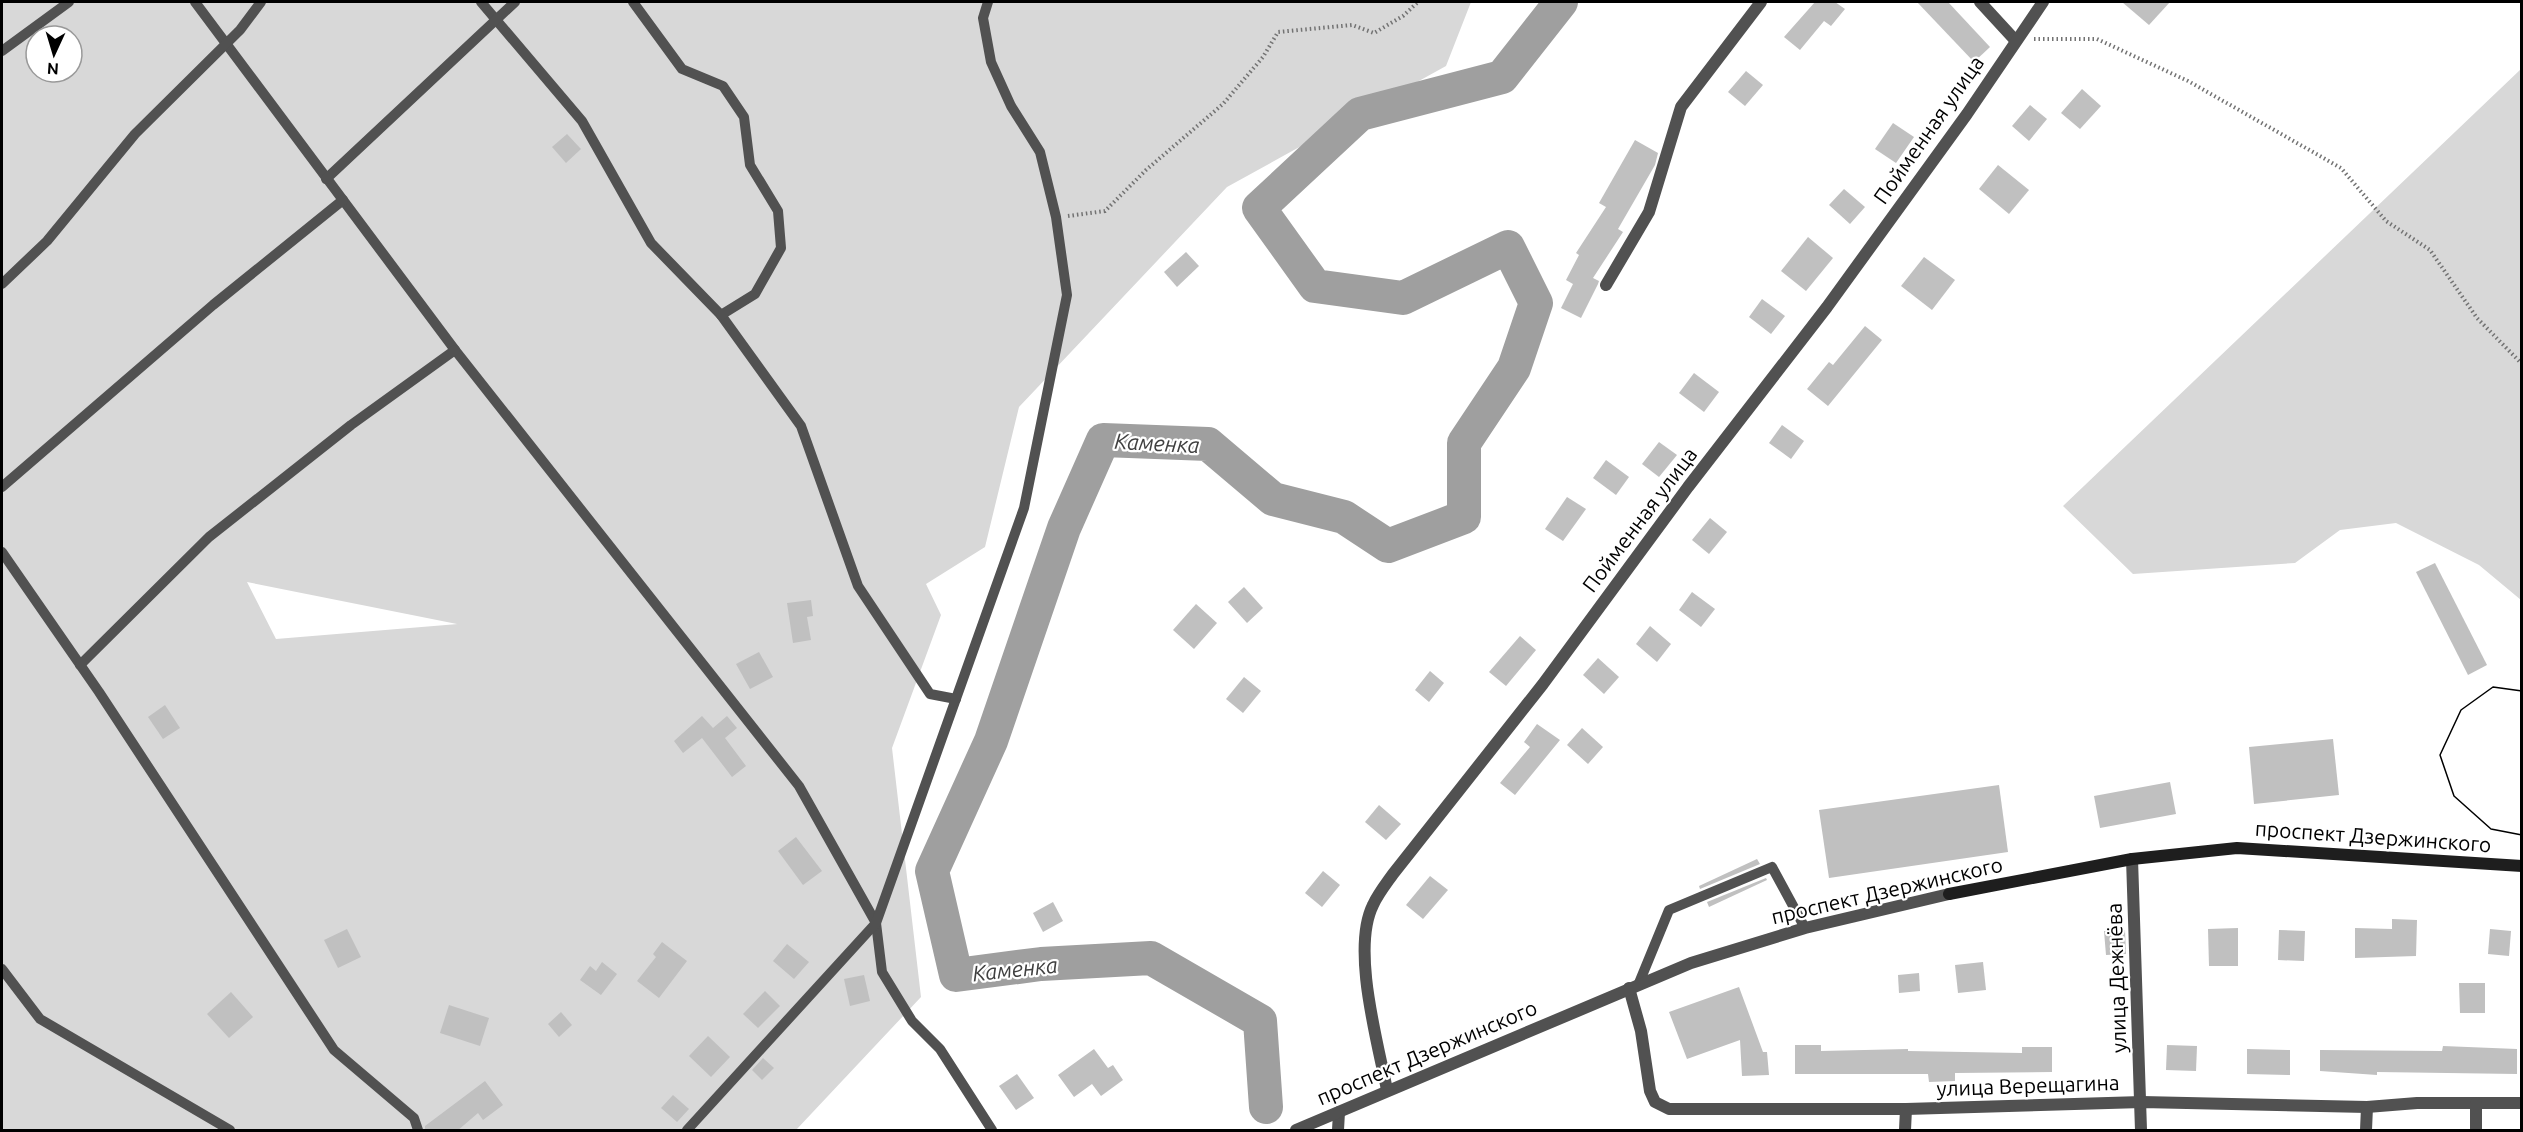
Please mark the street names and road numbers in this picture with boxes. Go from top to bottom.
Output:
street label: Пойменная улица [1868,51,1988,208]
street label: Пойменная улица [1577,442,1701,596]
street label: проспект Дзержинского [2254,816,2492,856]
street label: проспект Дзержинского [1769,852,2005,928]
street label: улица Дежнёва [2101,902,2131,1054]
street label: проспект Дзержинского [1313,995,1540,1109]
street label: улица Верещагина [1936,1070,2120,1100]

